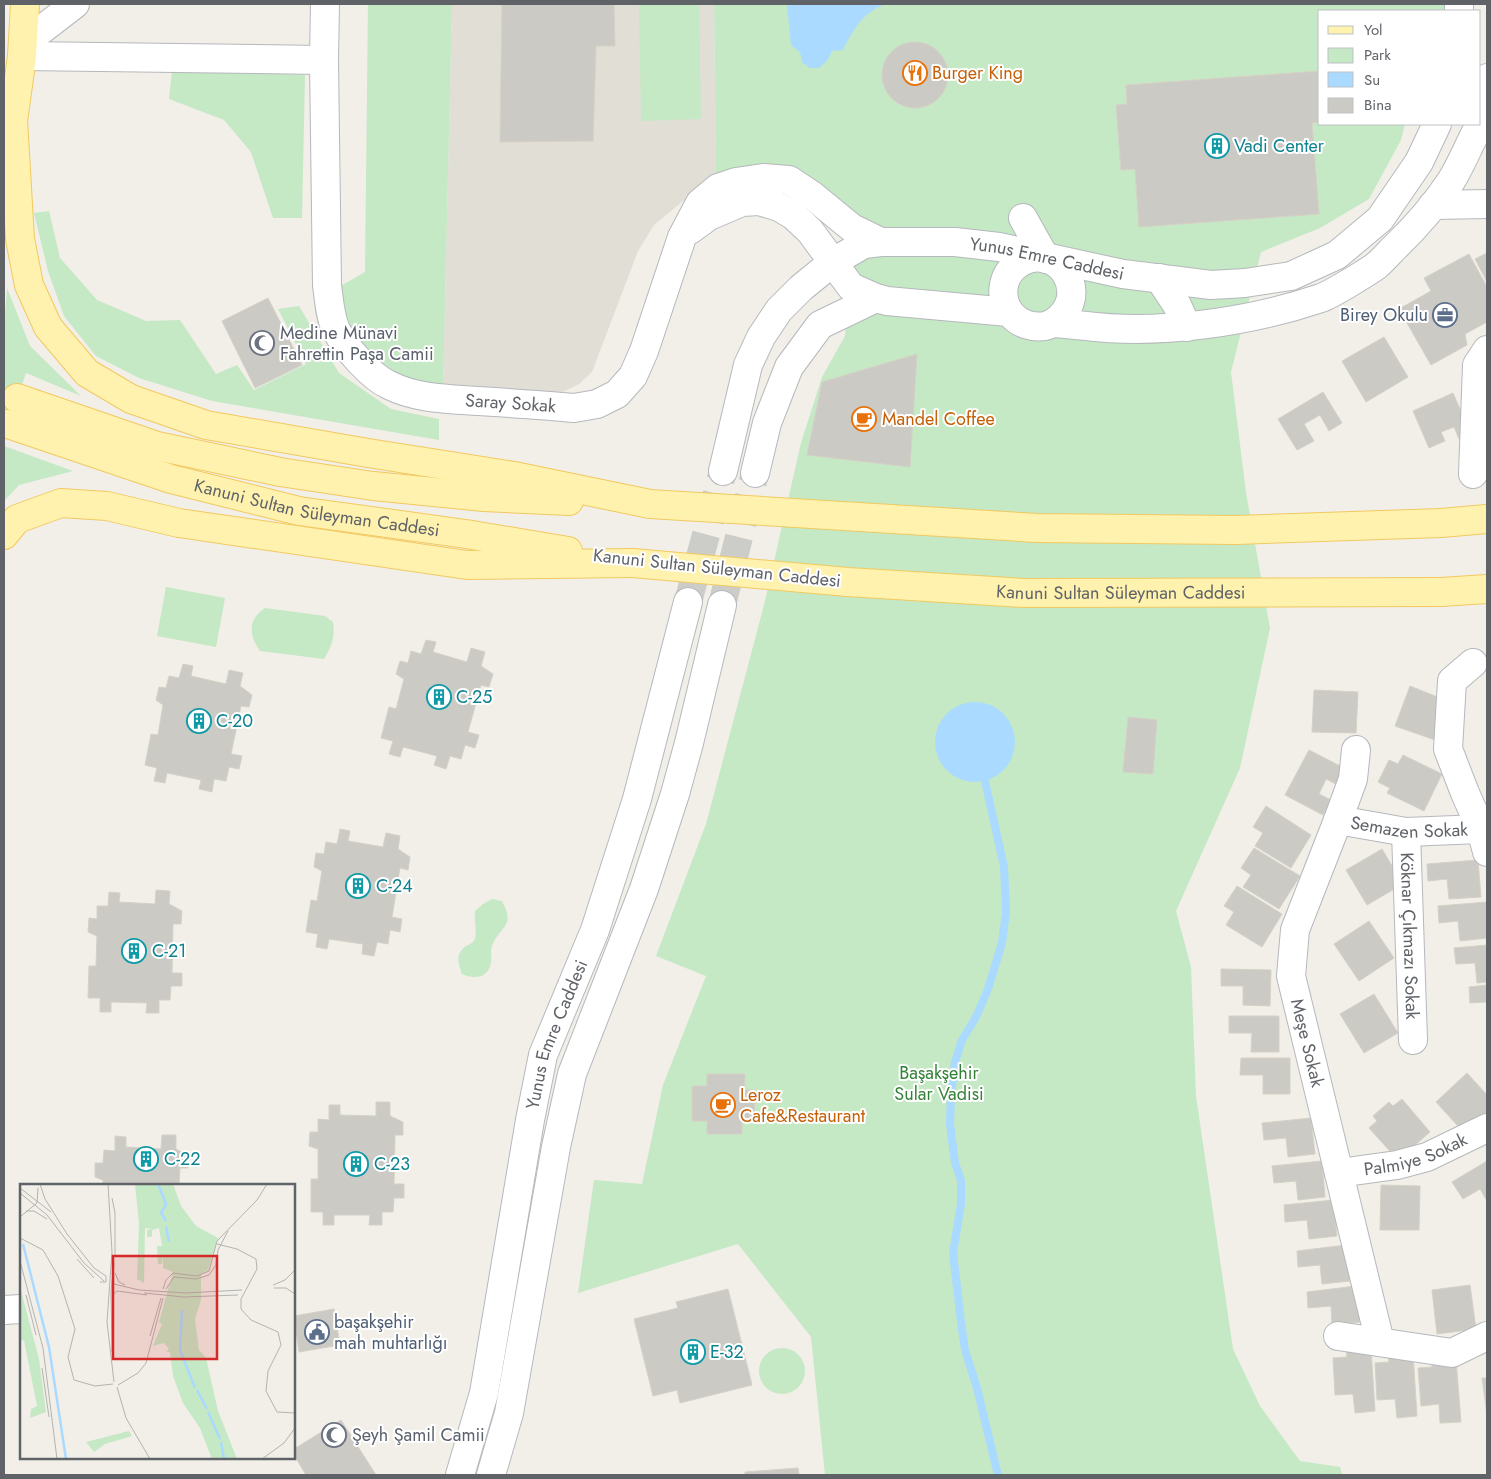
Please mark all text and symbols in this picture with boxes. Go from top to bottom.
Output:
legend [1318,10,1481,125]
text: Yol [1364,19,1383,41]
text: Park [1364,44,1391,66]
restaurant icon: Burger King [902,60,928,86]
place label: Burger King [932,60,1023,86]
text: Su [1364,69,1380,91]
text: Bina [1364,94,1391,116]
building icon: Vadi Center [1204,133,1230,159]
place label: Vadi Center [1234,133,1325,159]
street label: Yunus Emre Caddesi [968,231,1127,287]
place label: Birey Okulu [1340,302,1428,328]
office icon: Birey Okulu [1432,302,1458,328]
place label: Medine Münavi Fahrettin Paşa Camii [280,320,434,367]
mosque icon: Medine Münavi Fahrettin Paşa Camii [249,330,275,356]
street label: Saray Sokak [464,387,557,419]
cafe icon: Mandel Coffee [851,406,877,432]
place label: Mandel Coffee [882,406,995,432]
street label: Kanuni Sultan Süleyman Caddesi [191,472,441,543]
street label: Kanuni Sultan Süleyman Caddesi [592,542,842,594]
street label: Kanuni Sultan Süleyman Caddesi [995,578,1246,606]
building icon: C-25 [426,684,452,710]
place label: C-25 [456,684,493,710]
building icon: C-20 [186,708,212,734]
place label: C-20 [216,708,253,734]
street label: Semazen Sokak [1348,809,1469,845]
street label: Köknar Çıkmazı Sokak [1394,852,1425,1020]
building icon: C-24 [345,873,371,899]
place label: C-24 [376,873,413,899]
building icon: C-21 [121,938,147,964]
place label: C-21 [152,938,186,964]
street label: Yunus Emre Caddesi [519,956,594,1112]
street label: Meşe Sokak [1284,996,1331,1090]
park label: Başakşehir Sular Vadisi [894,1060,984,1107]
place label: Leroz Cafe&Restaurant [740,1082,866,1129]
cafe icon: Leroz Cafe&Restaurant [710,1092,736,1118]
street label: Palmiye Sokak [1362,1126,1472,1182]
building icon: C-22 [133,1146,159,1172]
place label: C-22 [164,1146,201,1172]
building icon: C-23 [343,1151,369,1177]
place label: C-23 [374,1151,410,1177]
inset map [20,1184,295,1459]
place label: başakşehir mah muhtarlığı [334,1309,447,1356]
public building icon: başakşehir mah muhtarlığı [304,1319,330,1345]
building icon: E-32 [680,1339,706,1365]
place label: E-32 [710,1339,744,1365]
mosque icon: Şeyh Şamil Camii [321,1422,347,1448]
place label: Şeyh Şamil Camii [352,1422,485,1448]

